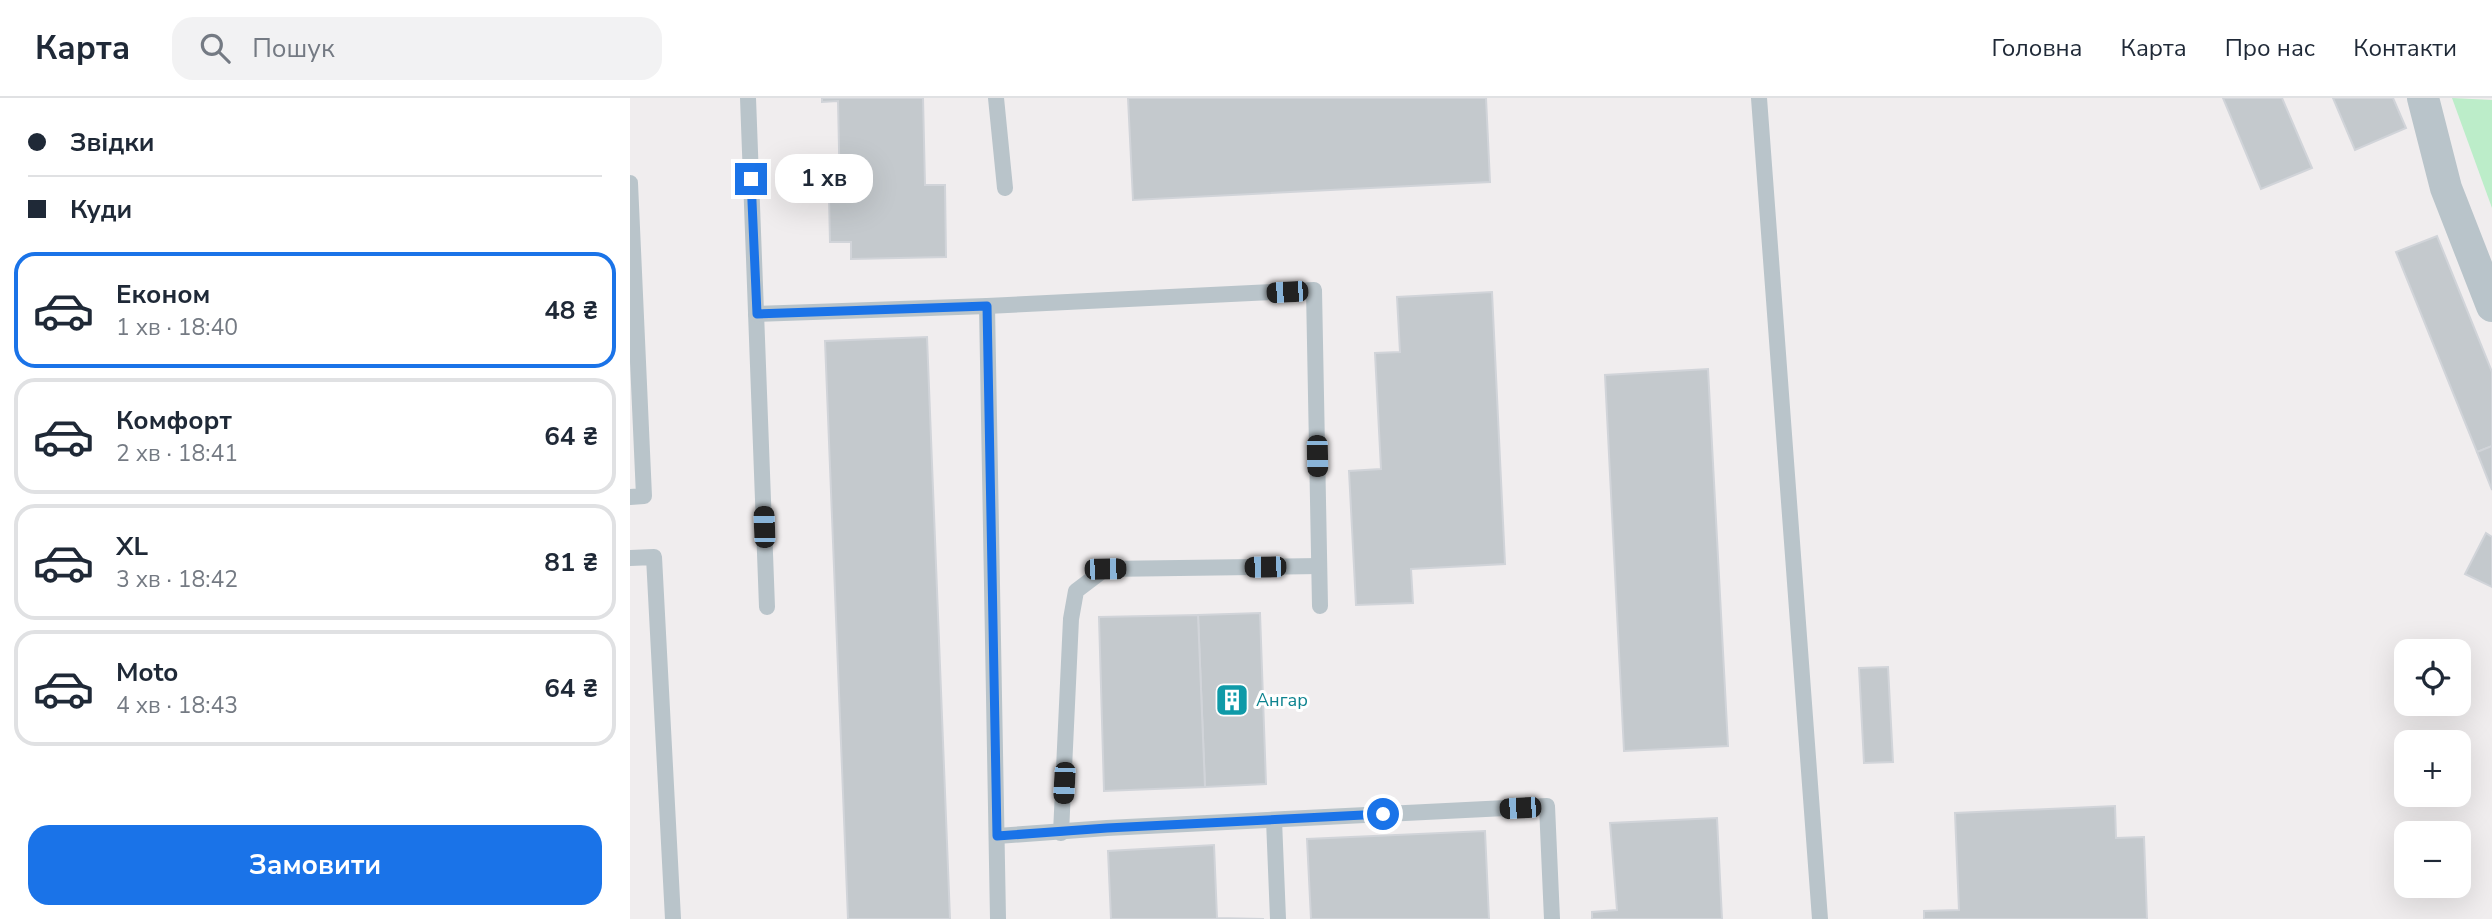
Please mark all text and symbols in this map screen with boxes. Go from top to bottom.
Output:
search box [172,17,662,80]
text: Карта [35,26,130,71]
icon: search [196,29,234,67]
text: Пошук [252,31,335,66]
text: Головна [1992,32,2083,64]
text: Карта [2121,32,2187,64]
text: Про нас [2225,32,2315,64]
text: Контакти [2353,32,2457,64]
text: Звідки [70,125,155,160]
callout: 1 хв [776,154,874,204]
route end [735,163,767,195]
text: 1 хв [801,163,847,194]
text: Куди [70,192,132,227]
text: Економ [116,277,210,312]
icon: car [32,279,95,342]
car [1266,280,1309,304]
text: 48 ₴ [544,293,598,328]
text: 1 хв · 18:40 [116,312,238,343]
text: Комфорт [116,403,232,438]
icon: car [32,405,95,468]
text: 64 ₴ [544,419,598,454]
car [1307,435,1328,477]
text: 2 хв · 18:41 [116,438,238,469]
car [753,506,776,548]
text: XL [116,529,148,564]
icon: car [32,531,95,594]
text: 81 ₴ [544,545,598,580]
car [1244,556,1287,578]
car [1084,558,1127,580]
text: 3 хв · 18:42 [116,564,238,595]
map controls [2394,639,2471,898]
button: locate [2394,639,2471,716]
text: Moto [116,655,178,690]
icon: car [32,657,95,720]
text: 64 ₴ [544,671,598,706]
building icon: Ангар [1213,681,1251,719]
place label: Ангар [1256,688,1308,712]
text: 4 хв · 18:43 [116,690,238,721]
button: + [2394,730,2471,807]
car [1053,761,1076,805]
car [1499,796,1542,820]
route start [1367,798,1399,830]
button: − [2394,821,2471,898]
button: Замовити [28,825,602,905]

